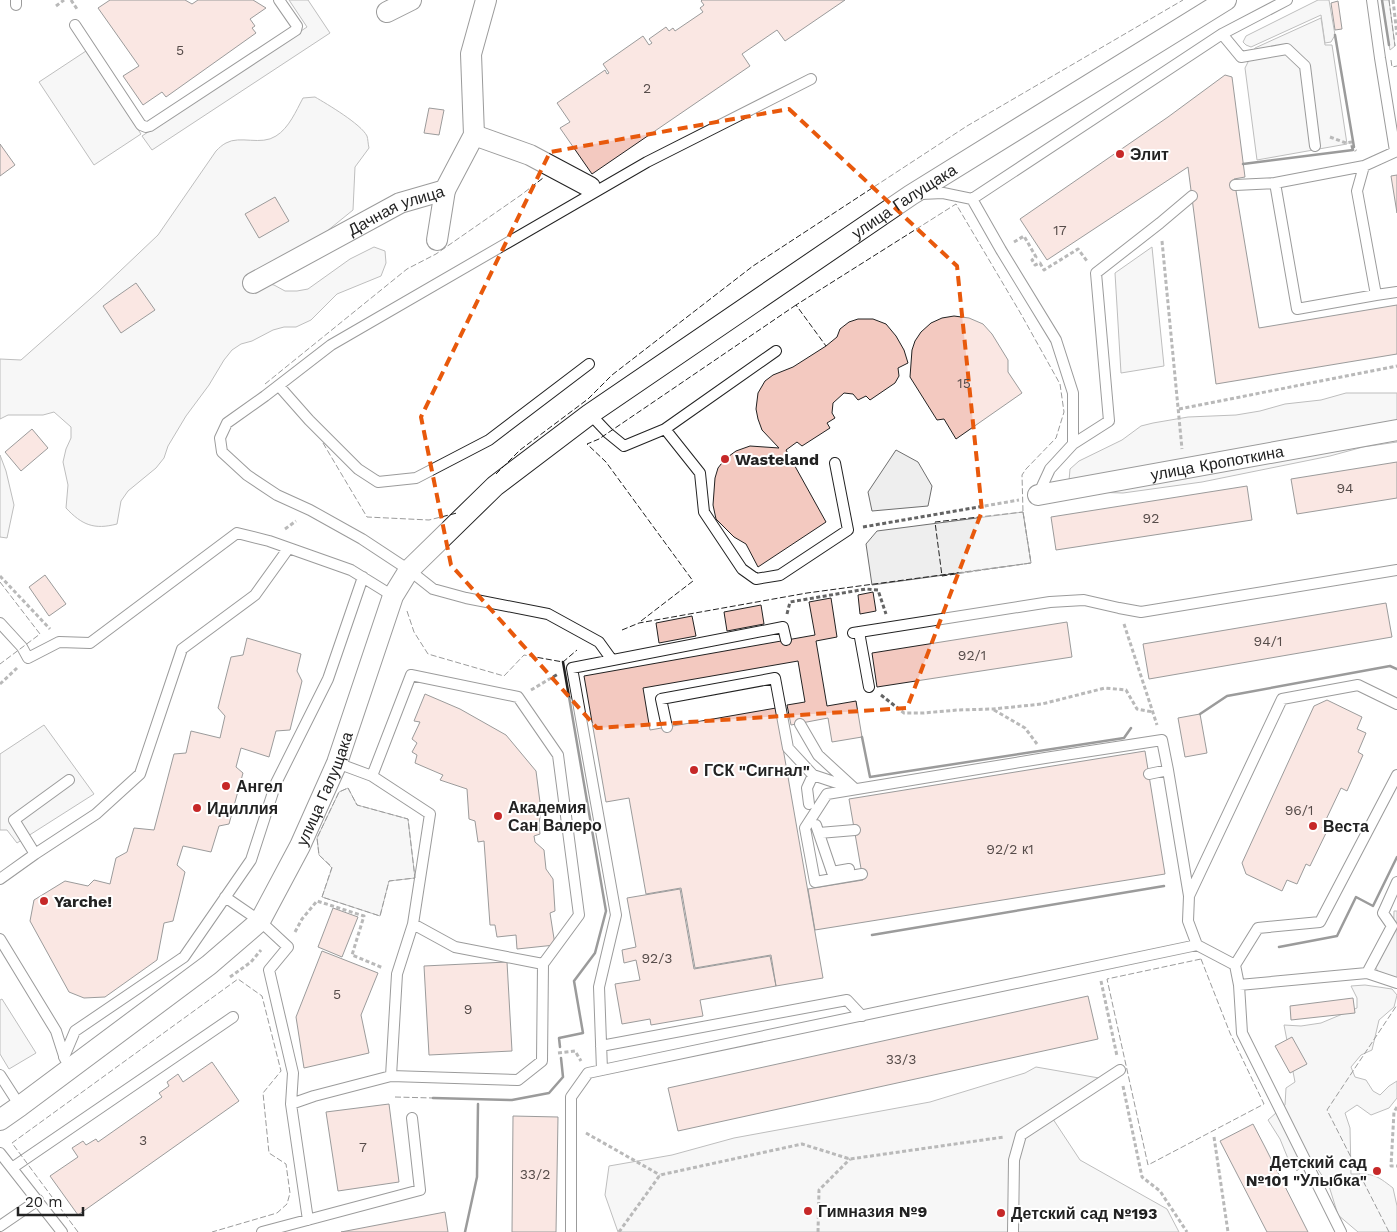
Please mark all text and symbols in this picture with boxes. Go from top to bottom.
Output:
house number: 5 [176,42,184,58]
house number: 2 [643,80,651,96]
place label: Элит [1130,145,1169,164]
marker: Элит [1114,148,1126,160]
street label: улица Галущака [848,160,960,243]
street label: Дачная улица [345,182,447,240]
house number: 17 [1053,222,1067,238]
house number: 15 [957,375,971,391]
street label: улица Кропоткина [1149,442,1285,484]
place label: Wasteland [735,450,819,469]
marker: Wasteland [719,453,731,465]
house number: 94 [1336,480,1354,496]
house number: 92 [1143,510,1159,526]
house number: 94/1 [1254,633,1282,649]
house number: 92/1 [958,647,986,663]
street label: улица Галущака [292,729,357,849]
place label: ГСК "Сигнал" [704,761,810,780]
marker: ГСК "Сигнал" [688,764,700,776]
place label: Ангел [236,777,283,796]
marker: Ангел [220,780,232,792]
place label: Академия Сан Валеро [508,798,602,835]
place label: Идиллия [207,799,278,818]
marker: Идиллия [191,802,203,814]
house number: 96/1 [1285,802,1313,818]
marker: Академия Сан Валеро [492,810,504,822]
place label: Веста [1323,817,1369,836]
marker: Веста [1307,820,1319,832]
house number: 92/2 к1 [986,841,1034,857]
place label: Yarche! [54,892,112,911]
marker: Yarche! [38,895,50,907]
house number: 92/3 [641,950,673,966]
house number: 5 [333,986,341,1002]
house number: 9 [464,1001,472,1017]
house number: 33/3 [886,1051,916,1067]
house number: 3 [139,1132,147,1148]
house number: 7 [359,1139,367,1155]
place label: Детский сад №101 "Улыбка" [1246,1153,1367,1190]
marker: Детский сад №101 "Улыбка" [1371,1165,1383,1177]
house number: 33/2 [520,1166,550,1182]
scale bar [18,1184,82,1216]
text: 20 m [25,1193,63,1211]
place label: Гимназия №9 [818,1202,927,1221]
place label: Детский сад №193 [1011,1204,1158,1223]
marker: Гимназия №9 [802,1205,814,1217]
marker: Детский сад №193 [995,1207,1007,1219]

